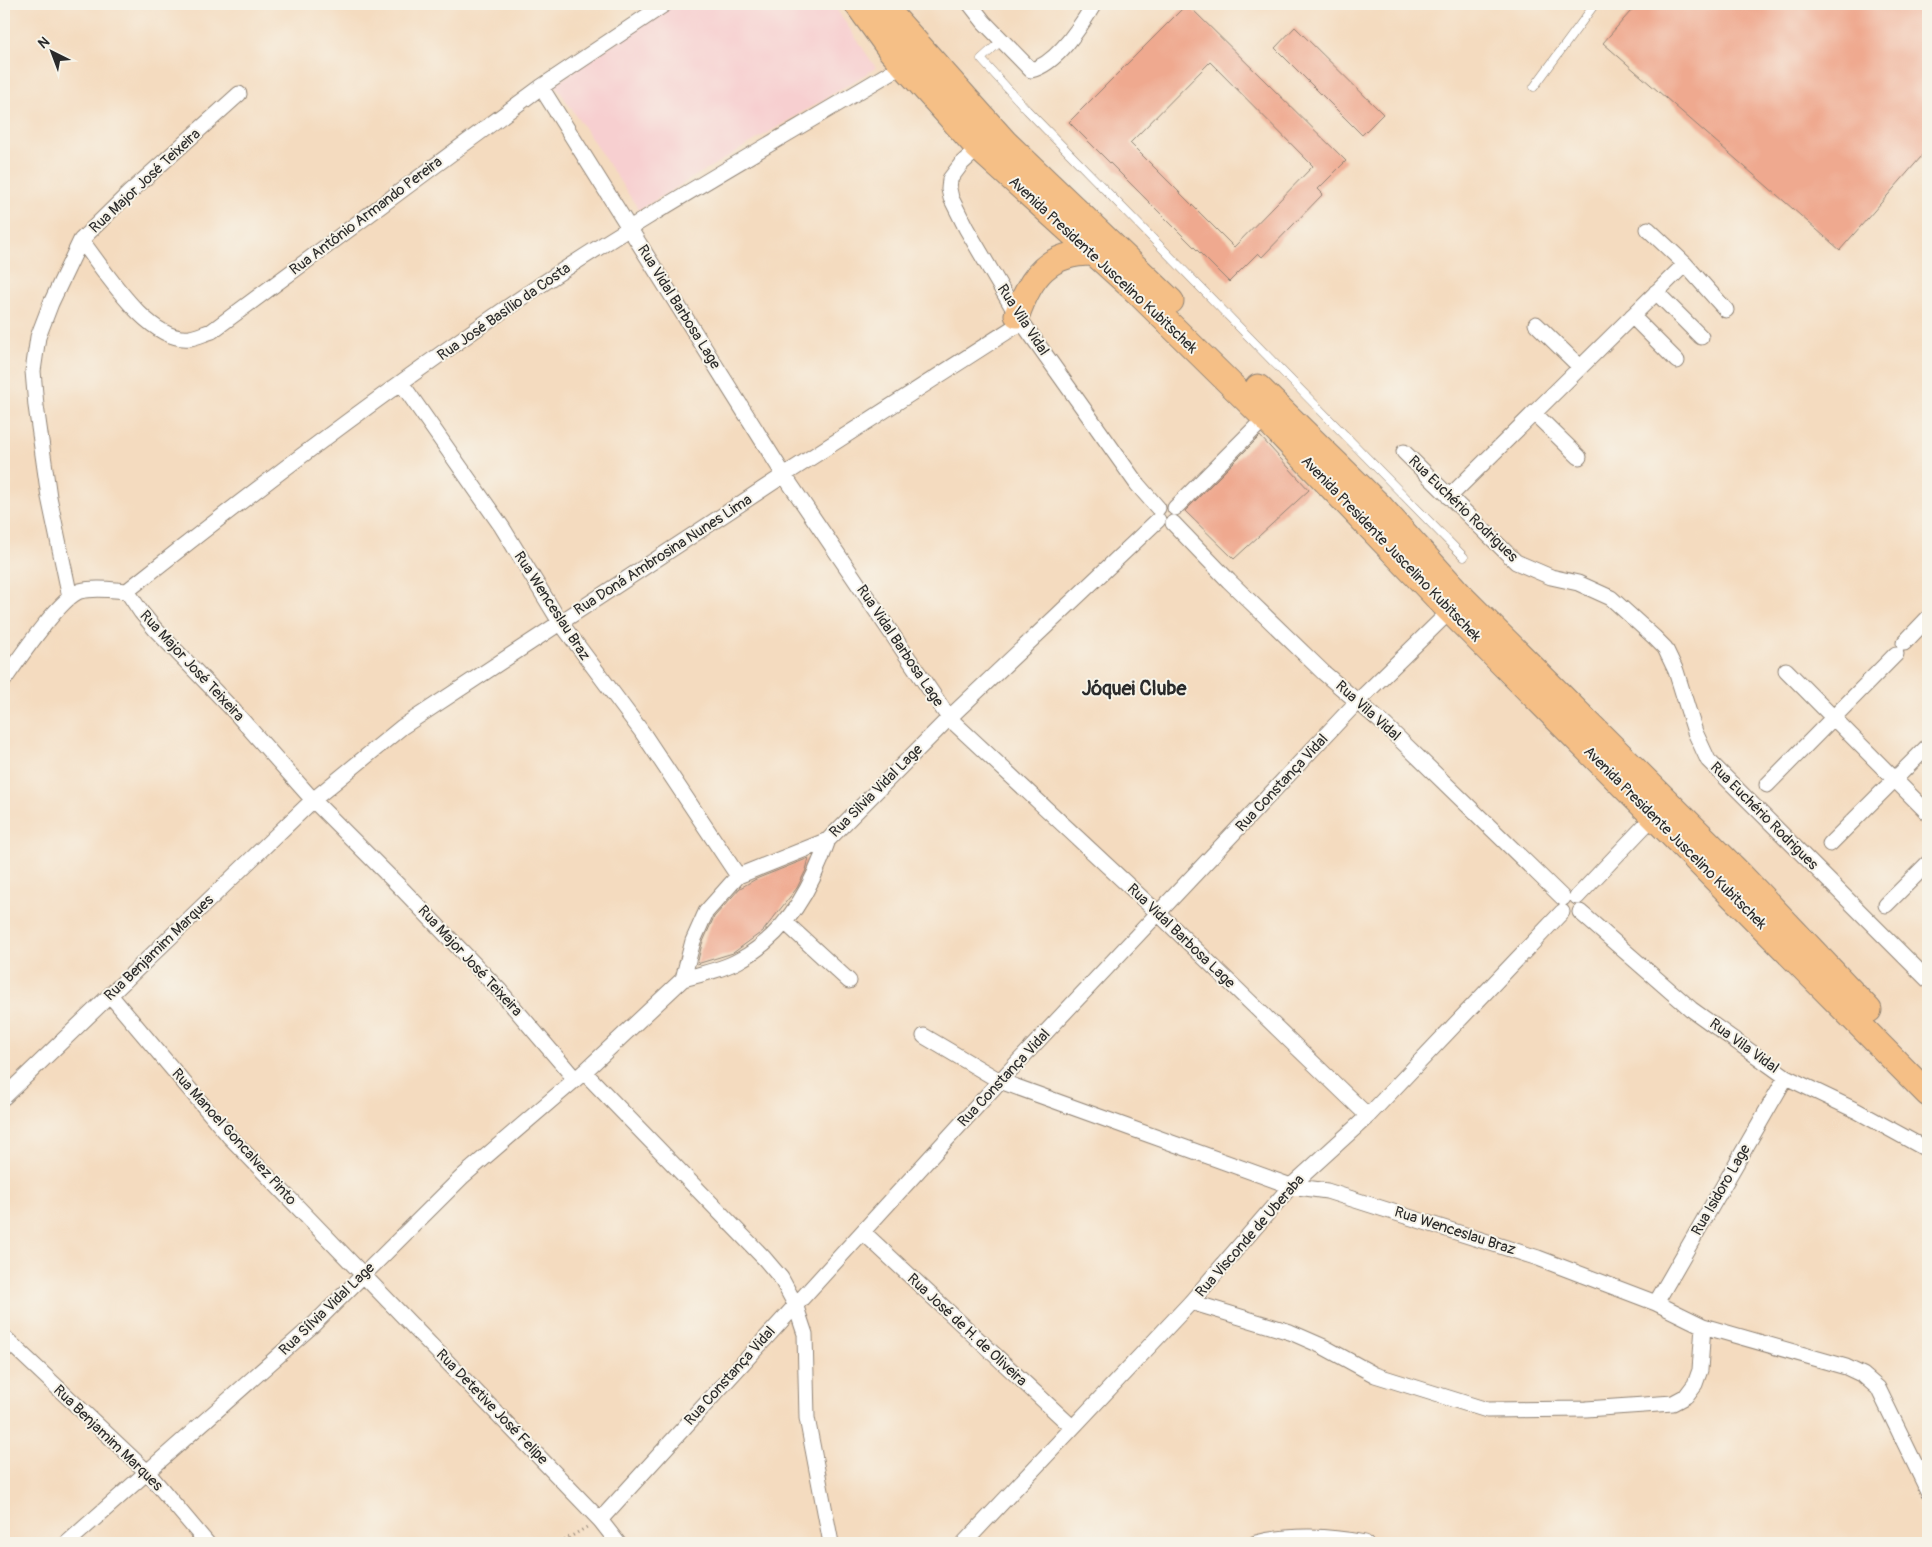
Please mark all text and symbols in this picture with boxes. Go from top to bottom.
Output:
north arrow [28,28,78,78]
text: N [34,33,53,52]
street label: Rua Major José Teixeira [86,125,204,237]
street label: Rua Antônio Armando Pereira [286,152,446,280]
street label: Avenida Presidente Juscelino Kubitschek [1005,172,1202,358]
street label: Rua Vidal Barbosa Lage [633,241,725,373]
street label: Rua José Basílio da Costa [434,259,574,365]
street label: Rua Vila Vidal [993,281,1053,359]
street label: Avenida Presidente Juscelino Kubitschek [1297,452,1486,646]
street label: Rua Euchério Rodrigues [1404,452,1522,566]
street label: Rua Doná Ambrosina Nunes Lima [570,490,756,620]
street label: Rua Wenceslau Braz [510,548,594,664]
street label: Rua Vidal Barbosa Lage [852,581,948,711]
street label: Rua Major José Teixeira [136,607,248,725]
district label: Jóquei Clube [1082,676,1187,701]
street label: Rua Vila Vidal [1331,677,1405,745]
street label: Rua Constança Vidal [1232,730,1332,836]
street label: Rua Silvia Vidal Lage [825,740,927,842]
street label: Avenida Presidente Juscelino Kubitschek [1579,742,1771,934]
street label: Rua Euchério Rodrigues [1706,758,1822,874]
street label: Rua Vidal Barbosa Lage [1123,880,1239,993]
street label: Rua Benjamim Marques [100,891,218,1005]
street label: Rua Major José Teixeira [414,902,526,1020]
street label: Rua Vila Vidal [1705,1014,1783,1078]
street label: Rua Constança Vidal [954,1025,1054,1131]
street label: Rua Manoel Goncalvez Pinto [167,1065,301,1209]
street label: Rua Isidoro Lage [1687,1141,1755,1239]
street label: Rua Visconde de Uberaba [1191,1171,1309,1301]
street label: Rua Wenceslau Braz [1392,1202,1518,1260]
street label: Rua Sílvia Vidal Lage [275,1258,379,1360]
street label: Rua José de H. de Oliveira [903,1270,1031,1390]
street label: Rua Constança Vidal [680,1322,780,1430]
street label: Rua Detetive José Felipe [432,1345,552,1469]
street label: Rua Benjamim Marques [49,1381,167,1495]

